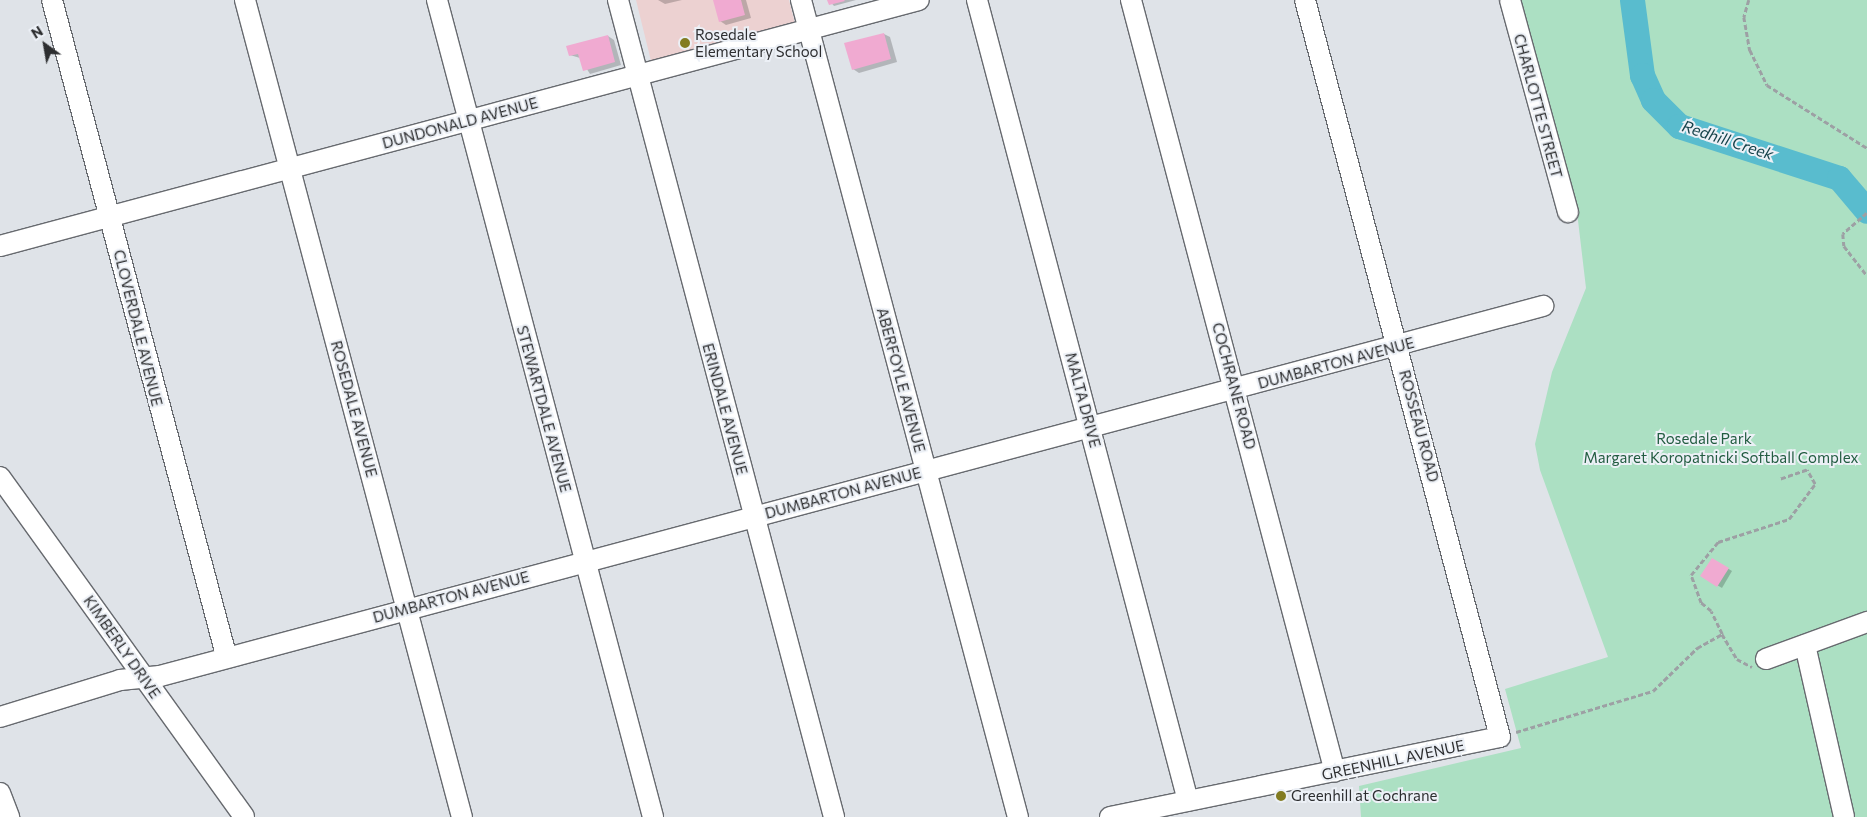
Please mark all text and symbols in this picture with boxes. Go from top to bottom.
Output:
north arrow [20,20,70,70]
text: N [28,22,46,42]
place label: Rosedale Elementary School [695,25,822,60]
street label: CHARLOTTE STREET [1510,32,1566,180]
marker: Rosedale Elementary School [679,37,691,49]
street label: DUNDONALD AVENUE [380,94,540,152]
water label: Redhill Creek [1680,116,1776,164]
street label: CLOVERDALE AVENUE [110,248,166,408]
street label: ABERFOYLE AVENUE [873,306,929,454]
street label: COCHRANE ROAD [1208,321,1260,451]
street label: STEWARTDALE AVENUE [513,324,575,494]
street label: DUMBARTON AVENUE [1256,333,1416,393]
street label: ROSEDALE AVENUE [327,339,381,479]
street label: ERINDALE AVENUE [699,341,751,477]
street label: MALTA DRIVE [1062,350,1104,450]
street label: ROSSEAU ROAD [1395,368,1443,484]
park label: Rosedale Park [1656,430,1752,448]
park label: Margaret Koropatnicki Softball Complex [1583,449,1859,467]
street label: DUMBARTON AVENUE [763,463,923,523]
street label: DUMBARTON AVENUE [371,567,531,627]
street label: KIMBERLY DRIVE [80,592,164,702]
street label: GREENHILL AVENUE [1320,736,1466,784]
place label: Greenhill at Cochrane [1291,787,1437,805]
marker: Greenhill at Cochrane [1275,790,1287,802]

